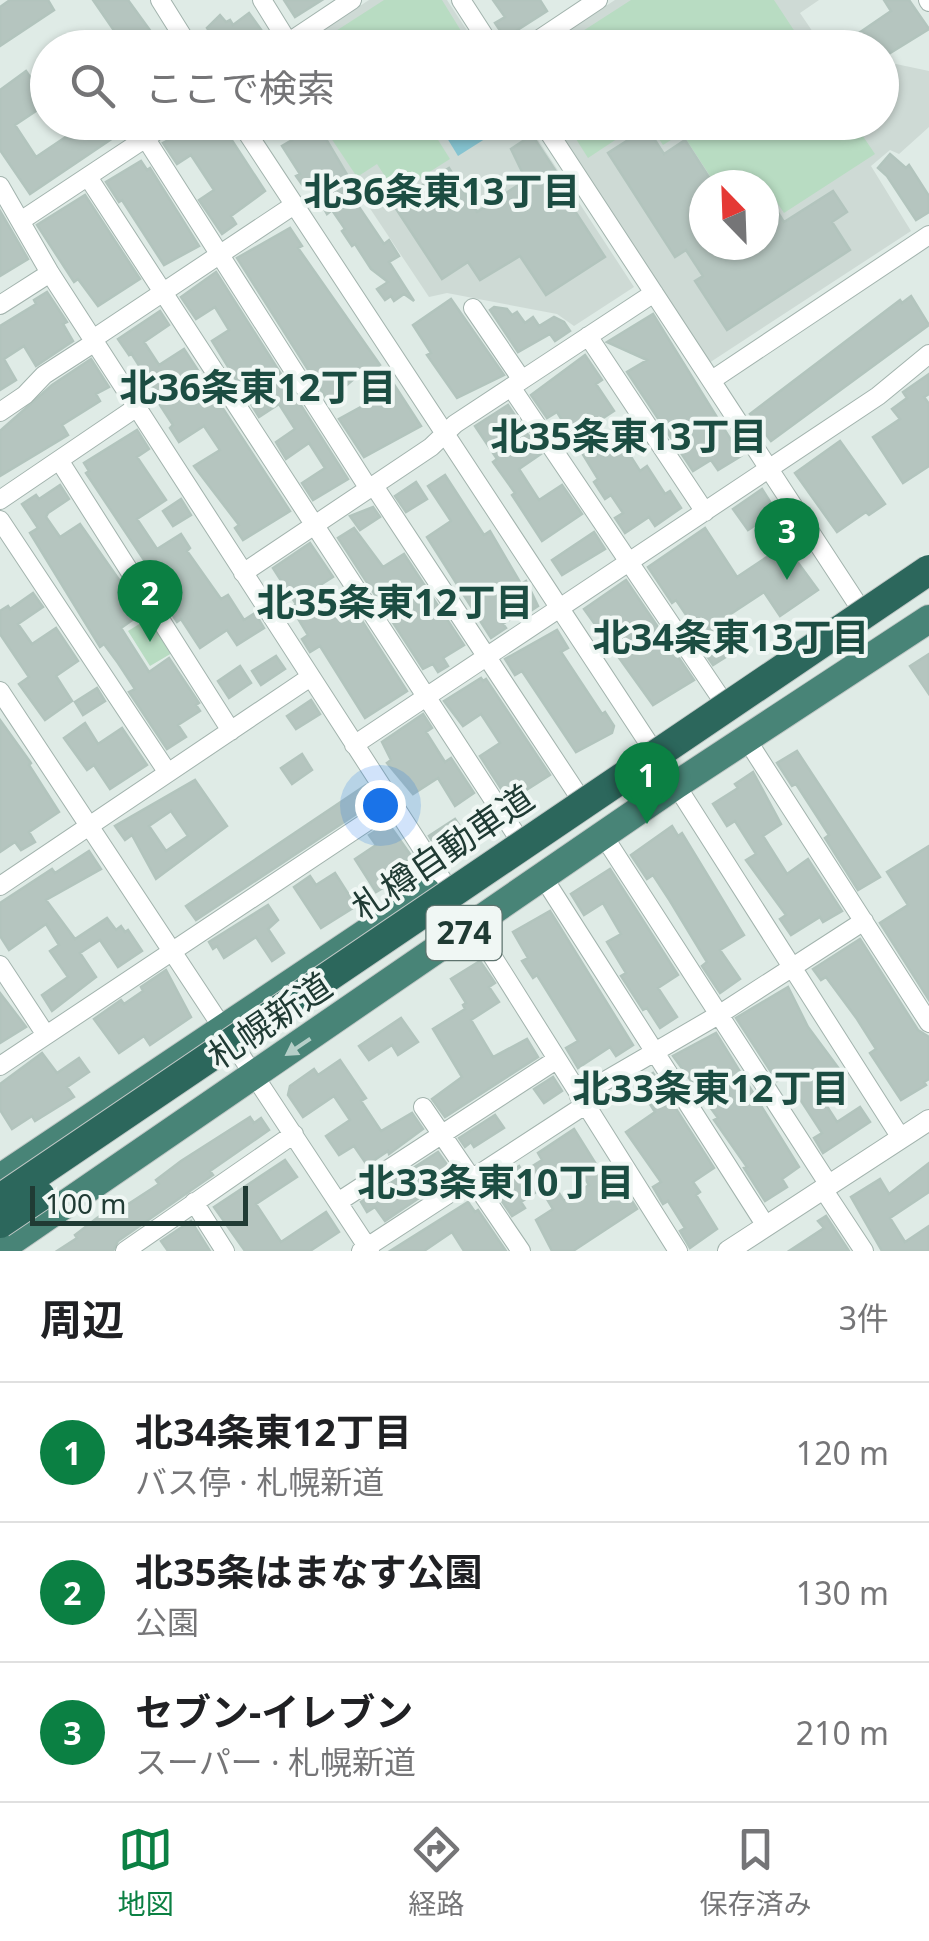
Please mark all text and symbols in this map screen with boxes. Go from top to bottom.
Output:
search box [30,30,899,140]
icon: search [65,58,120,113]
text: ここで検索 [145,61,335,113]
district label: 北36条東13丁目 [304,164,580,216]
north arrow [689,170,779,260]
district label: 北36条東12丁目 [120,360,396,412]
district label: 北35条東13丁目 [491,409,767,461]
pin: 3 [754,498,820,580]
pin: 2 [118,560,182,642]
district label: 北35条東12丁目 [257,575,533,627]
district label: 北34条東13丁目 [593,610,869,662]
pin: 1 [614,742,680,824]
street label: 札樽自動車道 [342,774,542,930]
your location [355,780,406,831]
road number: 274 [426,906,502,960]
street label: 札幌新道 [198,961,340,1078]
one-way arrow [285,1037,312,1056]
district label: 北33条東12丁目 [573,1061,849,1113]
district label: 北33条東10丁目 [358,1155,634,1207]
scale bar [30,1181,248,1226]
text: 100 m [45,1184,127,1222]
text: 周辺 [40,1290,124,1347]
text: 3件 [839,1296,889,1339]
text: 北34条東12丁目 [135,1405,412,1457]
text: 1 [63,1431,82,1474]
text: 120 m [796,1431,889,1474]
text: バス停 · 札幌新道 [135,1460,384,1503]
text: 北35条はまなす公園 [135,1545,482,1597]
text: 2 [63,1571,82,1614]
text: 130 m [796,1571,889,1614]
text: 公園 [135,1600,199,1643]
text: セブン-イレブン [135,1685,413,1737]
text: 3 [63,1711,82,1754]
text: 210 m [796,1711,889,1754]
text: スーパー · 札幌新道 [135,1740,416,1783]
tab: 地図 [117,1822,174,1922]
tab: 経路 [408,1822,465,1922]
tab: 保存済み [699,1822,812,1922]

